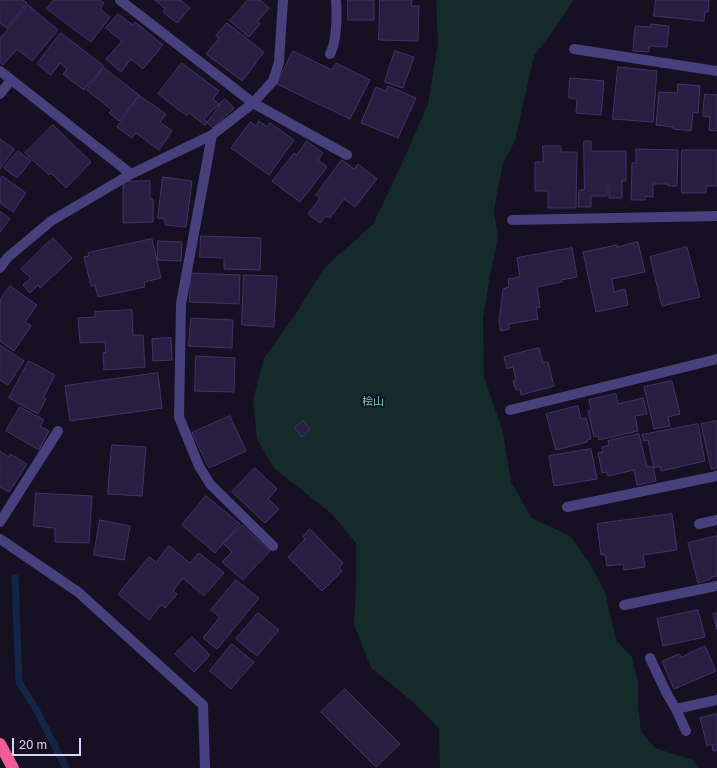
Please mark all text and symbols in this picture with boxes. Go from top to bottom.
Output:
park label: 桧山 [362,395,384,409]
scale bar [14,730,83,756]
text: 20 m [19,737,47,752]

